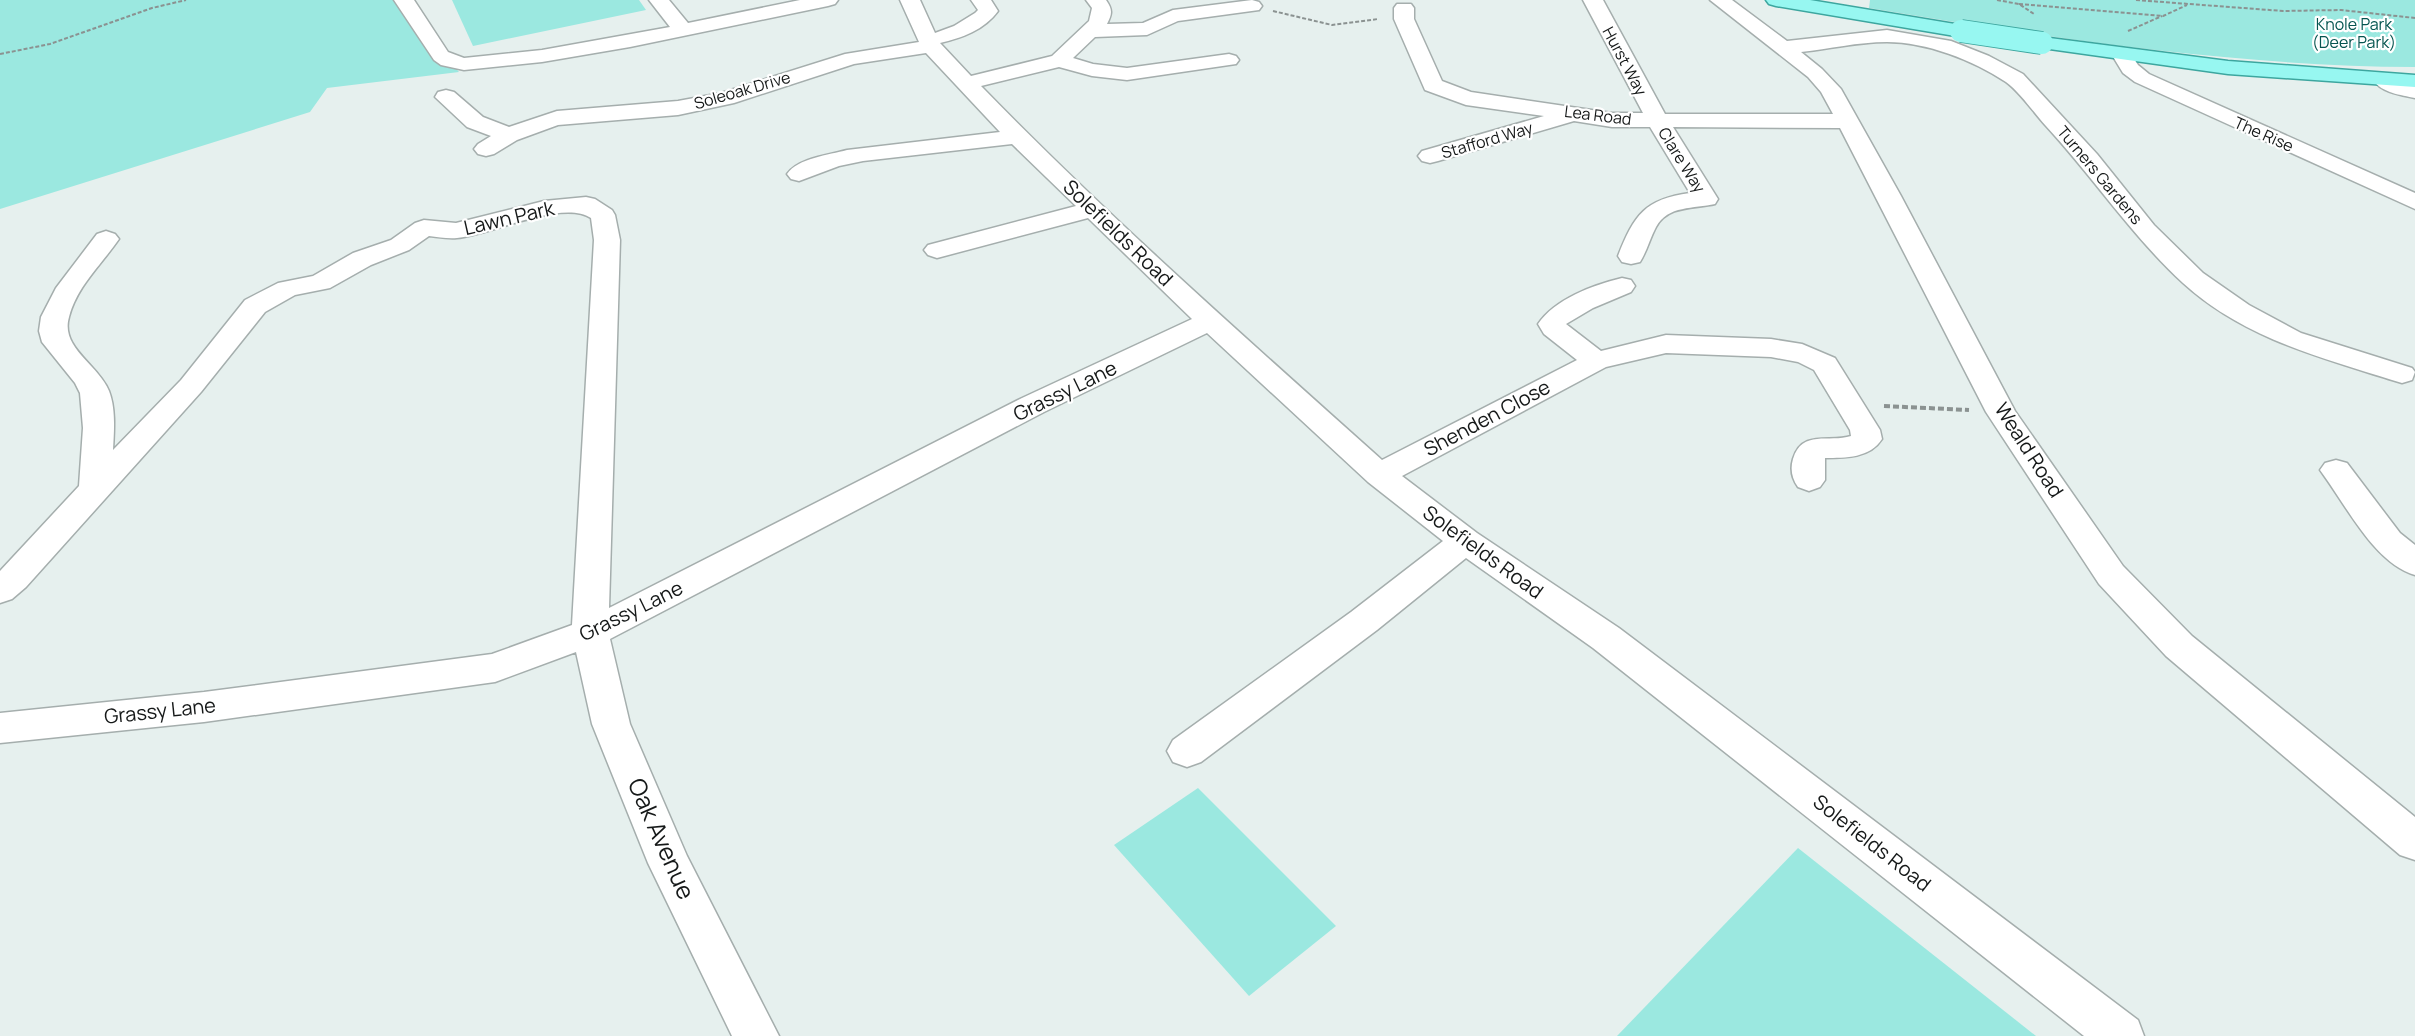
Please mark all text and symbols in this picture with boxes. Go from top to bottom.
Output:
park label: Knole Park (Deer Park) [2312,13,2396,53]
street label: Hurst Way [1598,23,1653,100]
street label: Soleoak Drive [691,66,793,114]
street label: Lea Road [1563,100,1633,130]
street label: The Rise [2231,111,2297,157]
street label: Stafford Way [1439,116,1536,164]
street label: Turners Gardens [2052,121,2148,229]
street label: Clare Way [1653,123,1711,197]
street label: Solefields Road [1058,173,1179,292]
street label: Lawn Park [461,194,558,241]
street label: Grassy Lane [1009,354,1121,427]
street label: Shenden Close [1419,373,1555,462]
street label: Weald Road [1989,397,2070,502]
street label: Solefields Road [1418,499,1549,604]
street label: Grassy Lane [575,574,687,647]
street label: Grassy Lane [103,691,217,730]
street label: Oak Avenue [621,772,704,904]
street label: Solefields Road [1808,788,1937,897]

